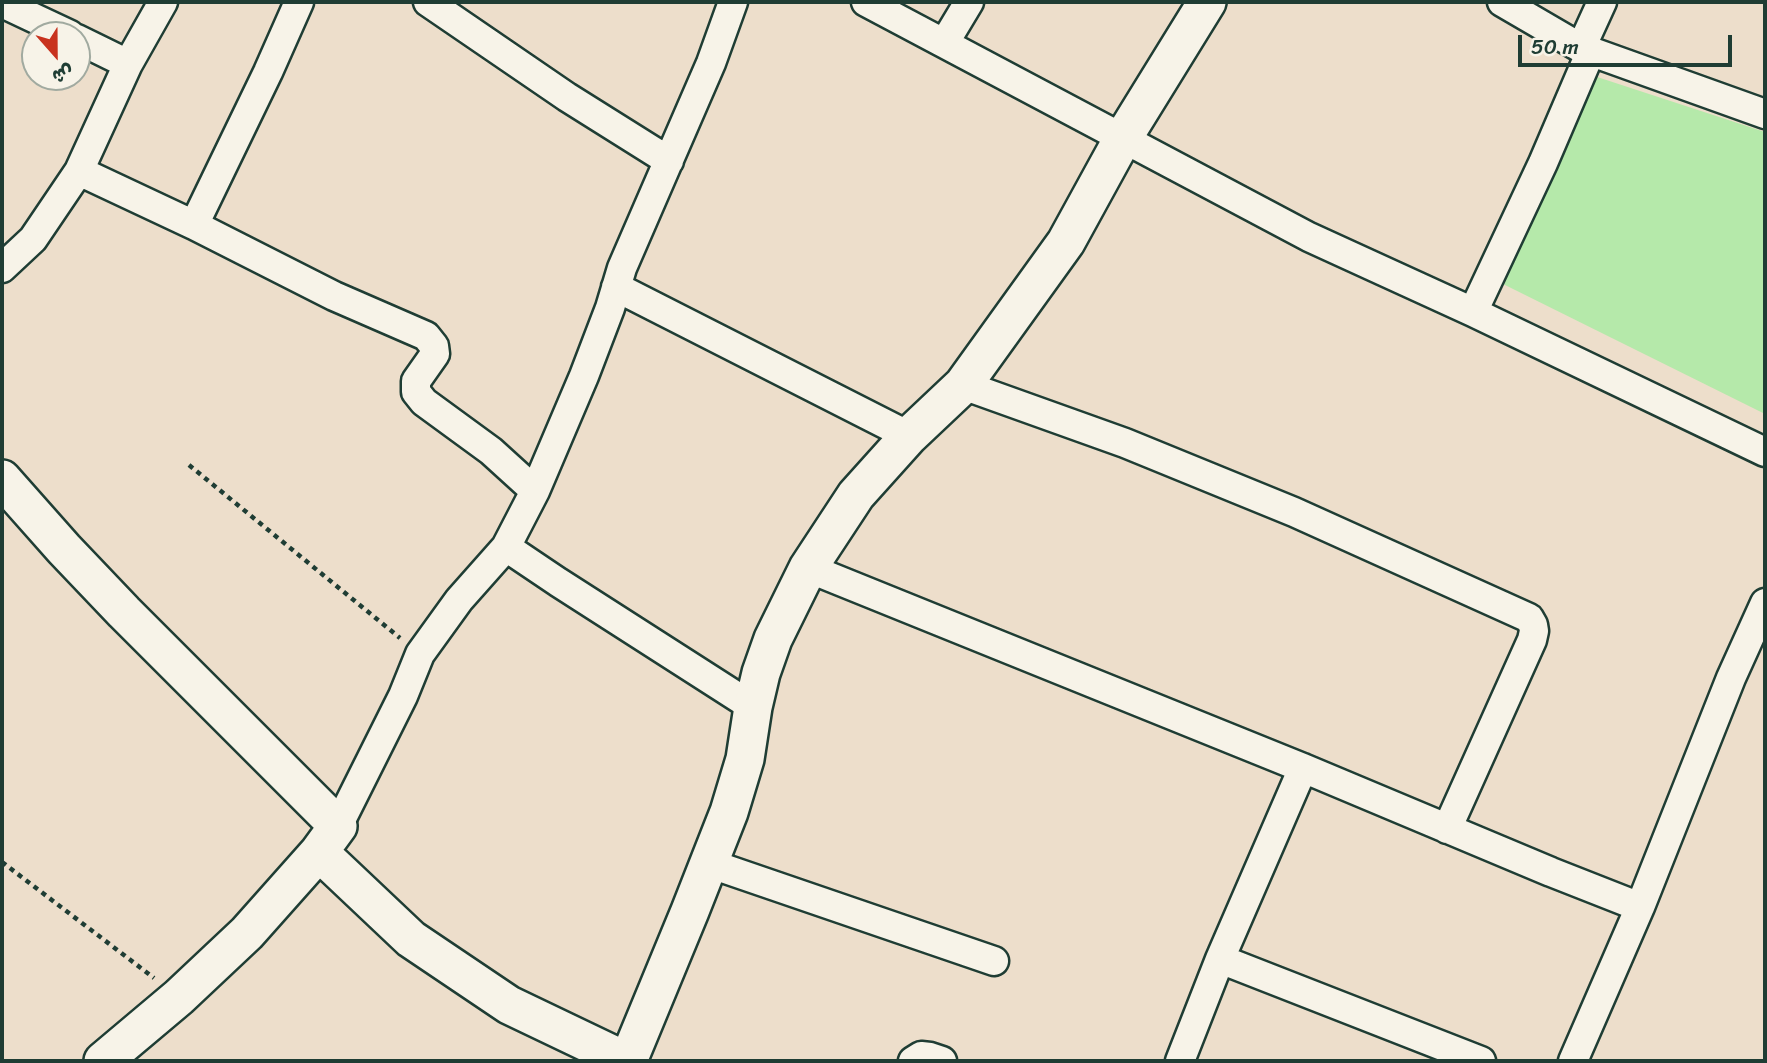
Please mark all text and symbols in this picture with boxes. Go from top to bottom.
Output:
north arrow [21,21,91,91]
scale bar [1522,21,1736,65]
text: 50 m [1531,28,1579,66]
text: ش [47,55,79,93]

